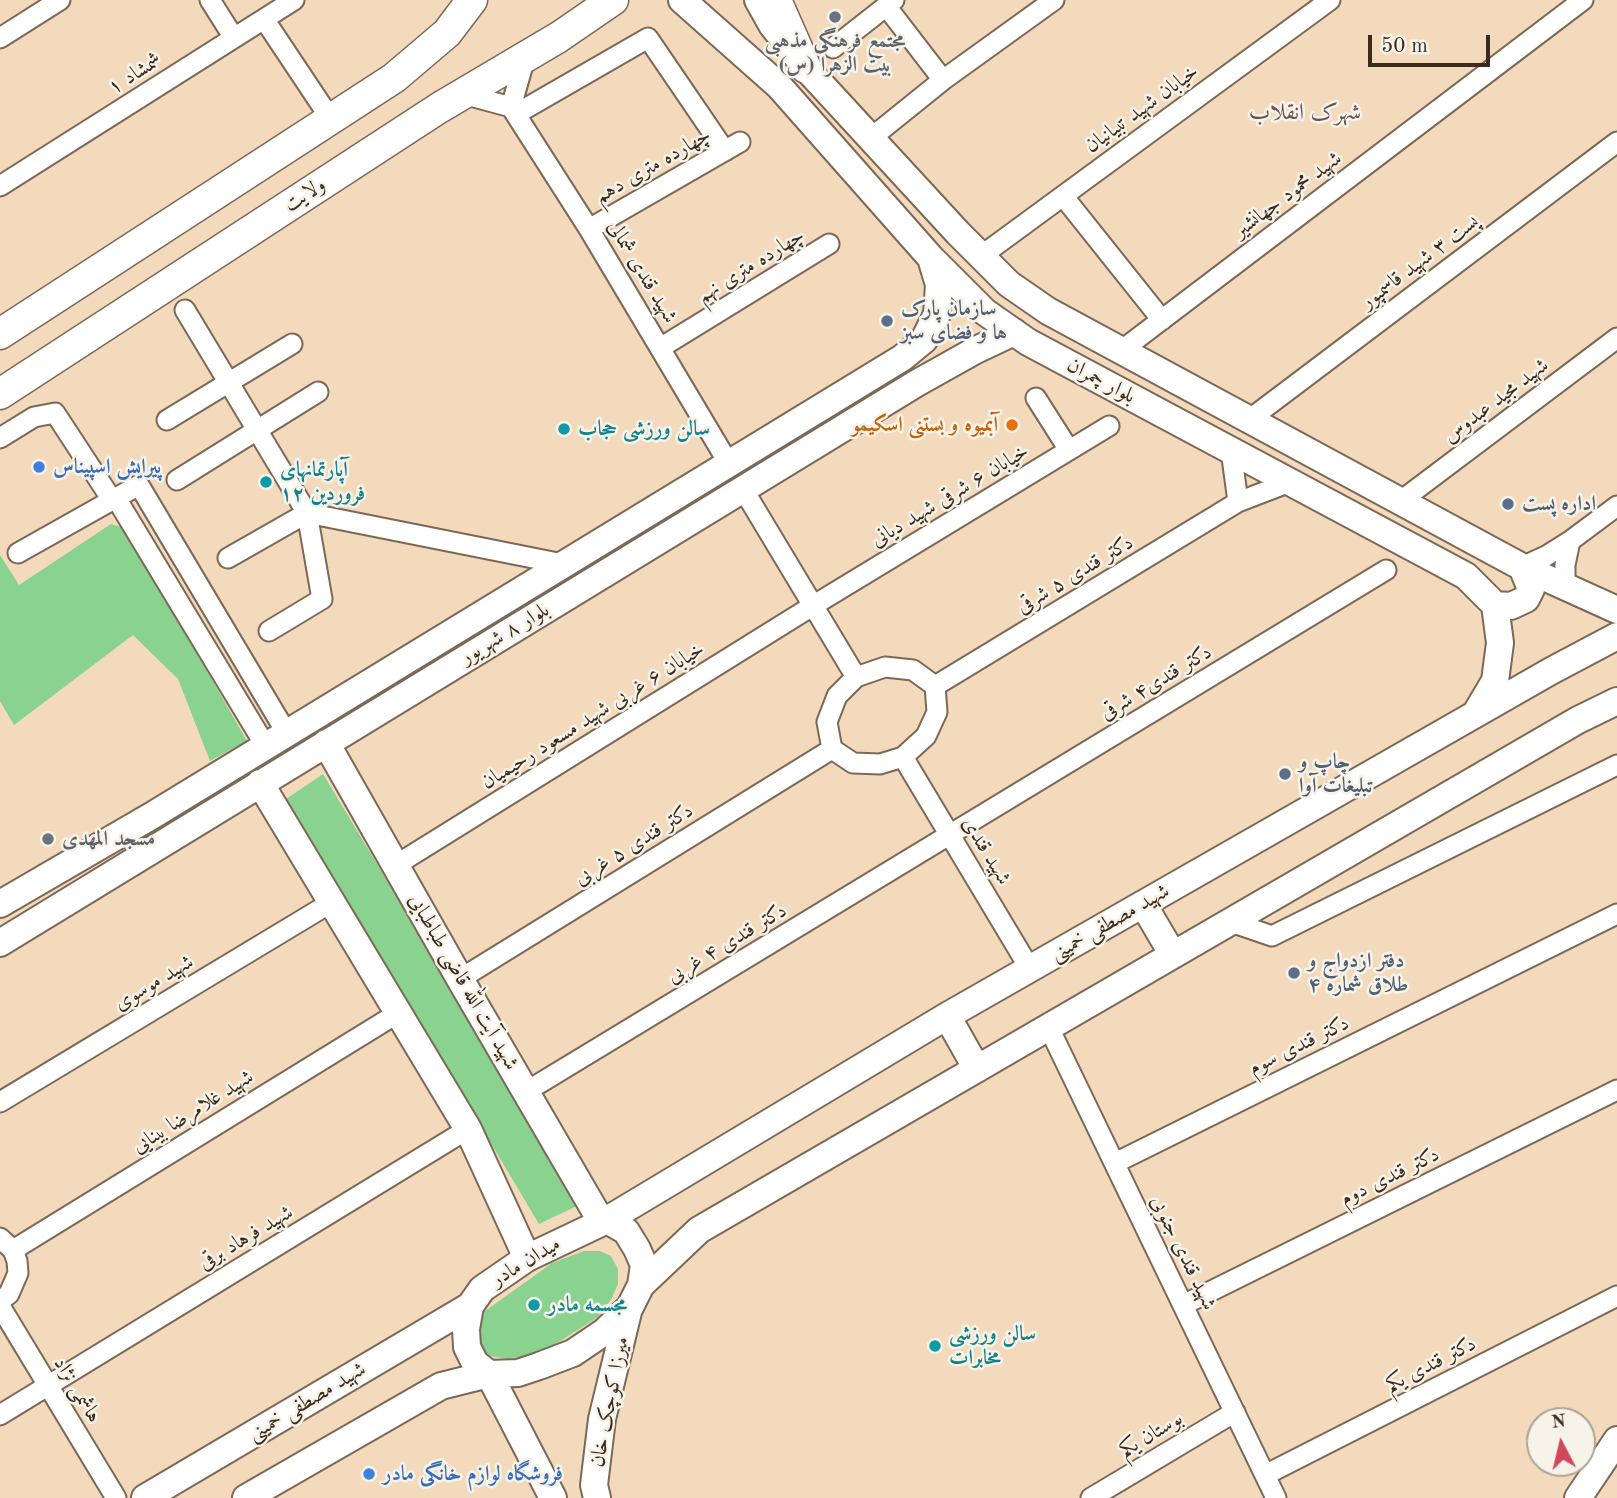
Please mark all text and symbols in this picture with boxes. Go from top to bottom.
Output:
marker: مجتمع فرهنگی مذهبی بیت الزهرا (س) [827,9,843,25]
scale bar [1372,21,1494,65]
place label: مجتمع فرهنگی مذهبی بیت الزهرا (س) [765,28,905,78]
text: 50 m [1381,36,1428,57]
street label: شمشاد ۱ [103,48,167,100]
street label: خیابان شهید تبیانیان [1080,59,1204,159]
district label: شهرک انقلاب [1249,99,1361,127]
street label: چهارده متری دهم [591,123,715,209]
street label: شهید محمود جهانشیر [1229,146,1347,244]
street label: ولایت [280,172,330,218]
street label: پست ۳ شهید قاسمپور [1356,209,1484,315]
street label: شهید قندی شمالی [601,216,683,328]
street label: چهارده متری نهم [693,223,809,309]
place label: سازمان پارک ها و فضای سبز [901,296,1007,346]
marker: سازمان پارک ها و فضای سبز [879,313,895,329]
street label: بلوار چمران [1062,353,1140,409]
street label: شهید مجید عبدوس [1438,353,1554,449]
place label: آبمیوه و بستنی اسکیمو [852,412,998,438]
place label: سالن ورزشی حجاب [578,416,710,442]
marker: آبمیوه و بستنی اسکیمو [1004,417,1020,433]
marker: سالن ورزشی حجاب [556,421,572,437]
street label: خیابان ۶ شرقی شهید دیانی [867,439,1033,553]
place label: پیرایش اسپیناس [53,454,161,480]
place label: آپارتمانهای ۱۲ فروردین [280,457,365,507]
marker: پیرایش اسپیناس [31,459,47,475]
marker: آپارتمانهای ۱۲ فروردین [258,474,274,490]
place label: اداره پست [1522,491,1596,517]
marker: اداره پست [1500,496,1516,512]
street label: دکتر قندی ۵ شرقی [1012,530,1138,620]
street label: بلوار ۸ شهریور [456,598,554,670]
street label: خیابان ۶ غربی شهید مسعود رحیمیان [477,637,709,795]
street label: دکتر قندی۴ شرقی [1096,640,1216,726]
place label: چاپ و تبلیغات آوا [1299,749,1374,799]
marker: چاپ و تبلیغات آوا [1277,766,1293,782]
street label: دکتر قندی ۵ غربی [570,799,698,891]
street label: شهید قندی [956,812,1016,890]
place label: مسجد المهدی [62,826,155,852]
marker: مسجد المهدی [40,831,56,847]
street label: شهید مصطفی خمینی [1046,879,1174,967]
street label: شهید آیت الله قاضی طباطبایی [402,890,524,1074]
street label: دکتر قندی ۴ غربی [663,898,791,990]
place label: دفتر ازدواج و طلاق شماره ۴ [1308,948,1408,998]
street label: شهید موسوی [110,949,198,1017]
marker: دفتر ازدواج و طلاق شماره ۴ [1286,965,1302,981]
street label: دکتر قندی سوم [1245,1011,1353,1081]
street label: شهید غلامرضا بینایی [128,1065,258,1159]
street label: دکتر قندی دوم [1336,1142,1444,1212]
street label: شهید قندی جنوبی [1144,1192,1222,1314]
street label: شهید فرهاد برقی [194,1200,298,1276]
street label: میدان مادر [487,1232,565,1292]
place label: مجسمه مادر [548,1292,627,1318]
marker: مجسمه مادر [526,1297,542,1313]
place label: سالن ورزشی مخابرات [949,1321,1036,1371]
street label: دکتر قندی یکم [1381,1331,1481,1399]
street label: میرزا کوچک خان [585,1335,635,1469]
marker: سالن ورزشی مخابرات [927,1338,943,1354]
street label: هاشمی نژاد [48,1352,106,1428]
street label: شهید مصطفی خمینی [243,1357,371,1447]
street label: بوستان یکم [1115,1406,1187,1464]
north arrow [1526,1407,1596,1477]
text: N [1550,1412,1567,1433]
place label: فروشگاه لوازم خانگی مادر [383,1461,563,1487]
marker: فروشگاه لوازم خانگی مادر [361,1466,377,1482]

